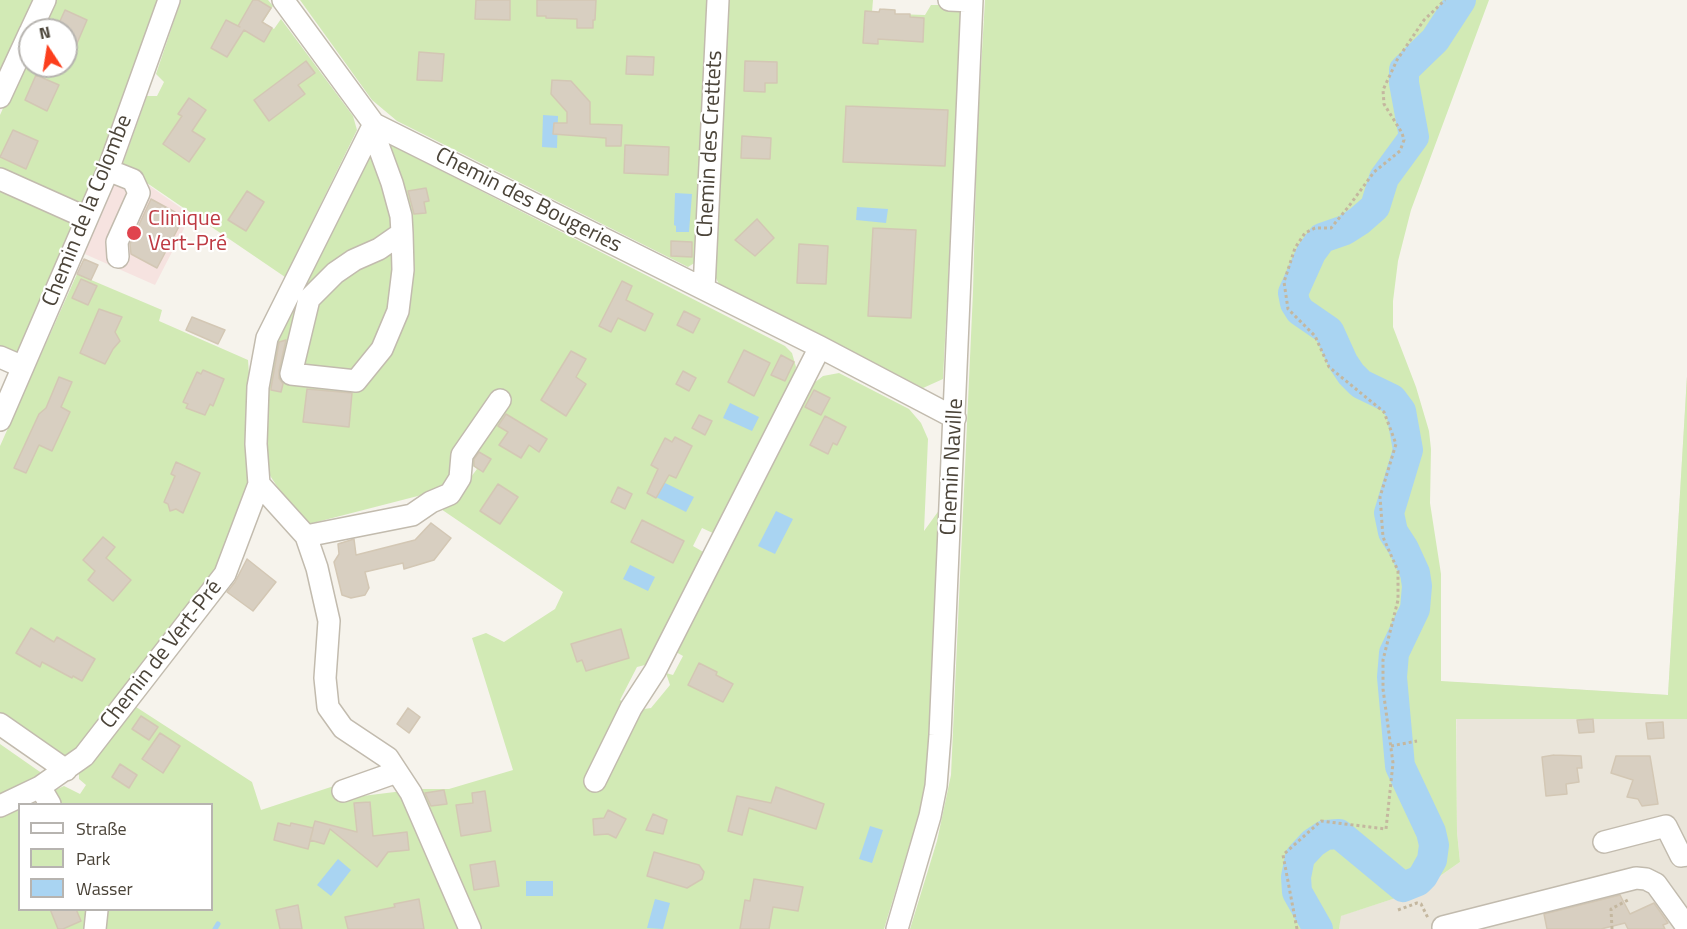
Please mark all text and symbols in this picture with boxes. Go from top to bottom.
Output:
north arrow [18,18,78,78]
text: N [37,19,53,45]
street label: Chemin des Crettets [693,50,729,238]
street label: Chemin de la Colombe [37,111,139,311]
street label: Chemin des Bougeries [430,143,626,259]
place label: Clinique Vert-Pré [148,207,227,258]
marker: Clinique Vert-Pré [125,224,143,242]
street label: Chemin Naville [936,398,970,536]
street label: Chemin de Vert-Pré [96,575,228,735]
legend [18,803,213,911]
text: Straße [76,815,127,842]
text: Park [76,845,110,872]
text: Wasser [76,875,133,902]

